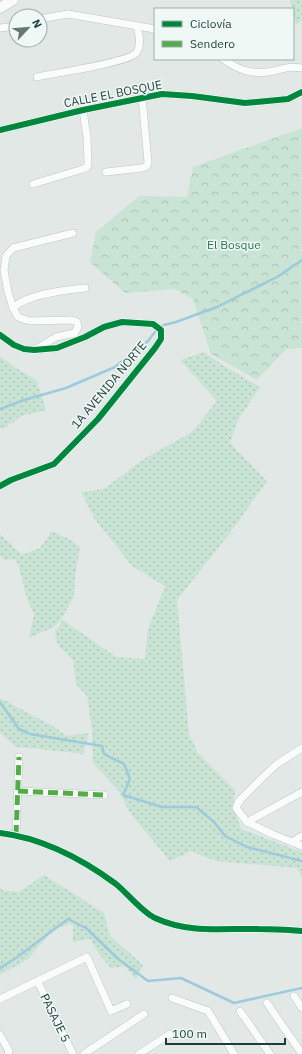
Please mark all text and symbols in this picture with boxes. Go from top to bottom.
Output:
north arrow [8,8,48,48]
legend [154,8,294,60]
text: Ciclovía [190,16,232,31]
text: N [29,17,45,30]
text: Sendero [190,36,235,51]
street label: CALLE EL BOSQUE [62,77,163,110]
park label: El Bosque [207,237,261,252]
street label: 1A AVENIDA NORTE [68,338,149,431]
street label: PASAJE 5 [37,991,74,1045]
scale bar [166,1020,285,1046]
text: 100 m [172,1026,207,1041]

